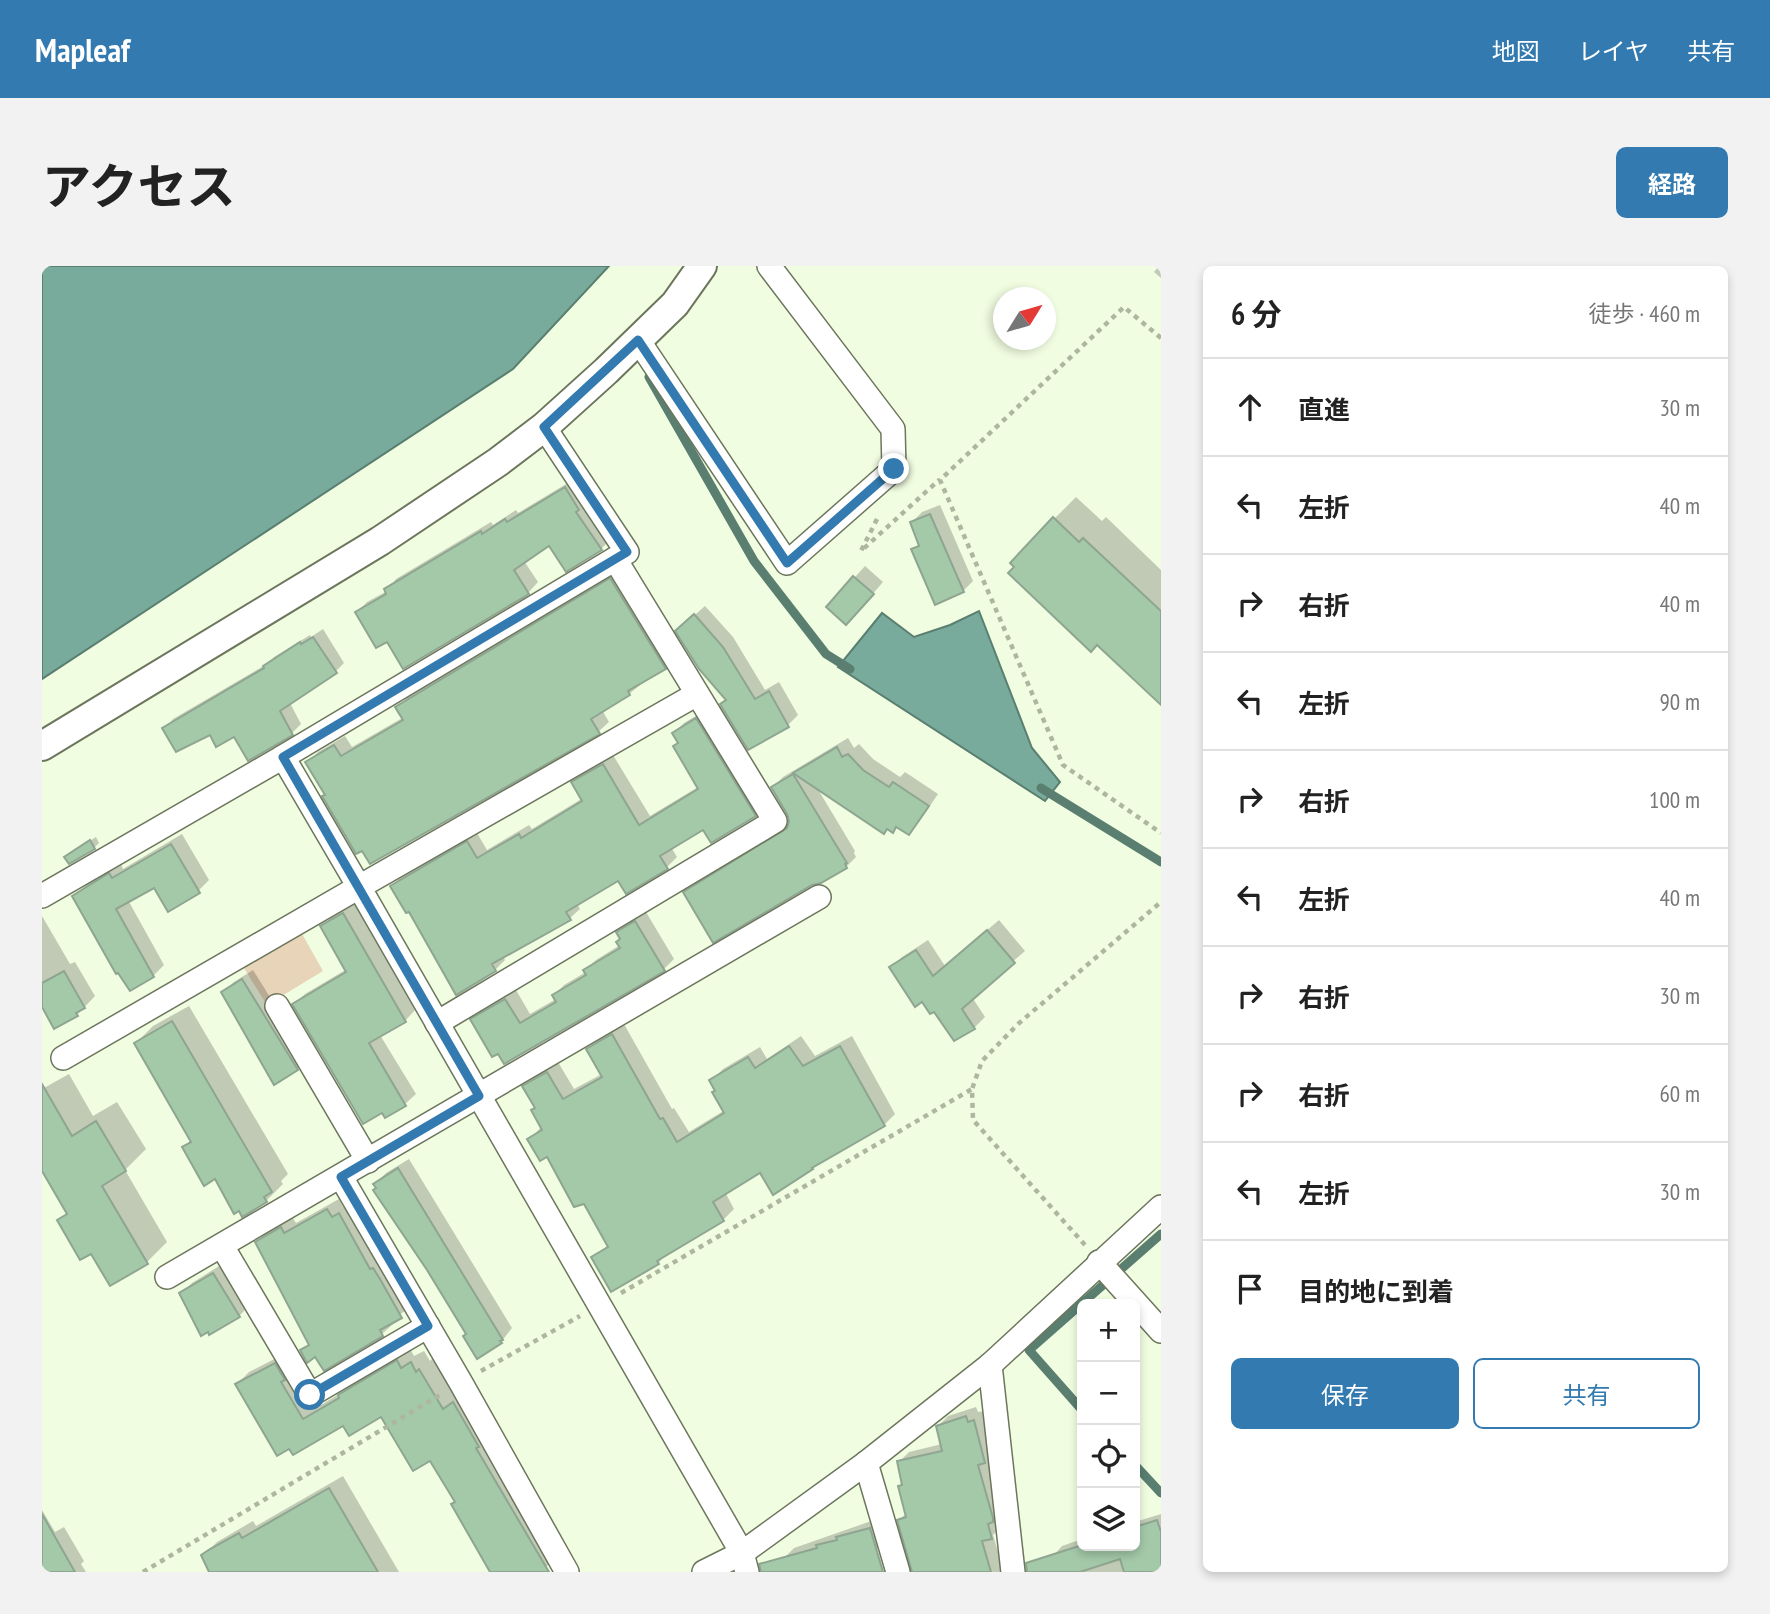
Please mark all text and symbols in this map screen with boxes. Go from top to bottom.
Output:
text: Mapleaf [35,28,130,71]
text: 地図 [1492,36,1540,67]
text: レイヤ [1578,36,1649,67]
text: 共有 [1687,36,1735,67]
button: 経路 [1616,147,1728,218]
text: アクセス [42,154,236,218]
north arrow [993,287,1056,350]
text: 6 分 [1231,294,1282,333]
text: 徒歩 · 460 m [1588,299,1700,328]
icon: ahead [1231,388,1269,426]
text: 直進 [1298,393,1350,426]
text: 30 m [1659,393,1700,422]
route end [878,453,909,484]
icon: left [1231,486,1269,524]
text: 左折 [1298,491,1350,524]
text: 40 m [1659,491,1700,520]
icon: right [1231,584,1269,622]
text: 右折 [1298,589,1350,622]
text: 40 m [1659,589,1700,618]
icon: left [1231,682,1269,720]
text: 左折 [1298,687,1350,720]
text: 90 m [1659,687,1700,716]
icon: right [1231,780,1269,818]
text: 右折 [1298,785,1350,818]
text: 100 m [1649,785,1700,814]
icon: left [1231,878,1269,916]
text: 左折 [1298,883,1350,916]
text: 40 m [1659,883,1700,912]
icon: right [1231,976,1269,1014]
text: 右折 [1298,981,1350,1014]
text: 30 m [1659,981,1700,1010]
icon: right [1231,1074,1269,1112]
text: 右折 [1298,1079,1350,1112]
text: 60 m [1659,1079,1700,1108]
icon: left [1231,1172,1269,1210]
text: 左折 [1298,1177,1350,1210]
text: 30 m [1659,1177,1700,1206]
icon: arrive [1231,1270,1269,1308]
text: 目的地に到着 [1298,1275,1454,1308]
map controls [1077,1299,1140,1551]
button: + [1077,1299,1140,1362]
button: 保存 [1231,1358,1459,1429]
button: 共有 [1473,1358,1700,1429]
button: − [1077,1362,1140,1425]
route start [294,1379,325,1410]
button: locate [1077,1425,1140,1488]
button: layers [1077,1488,1140,1551]

